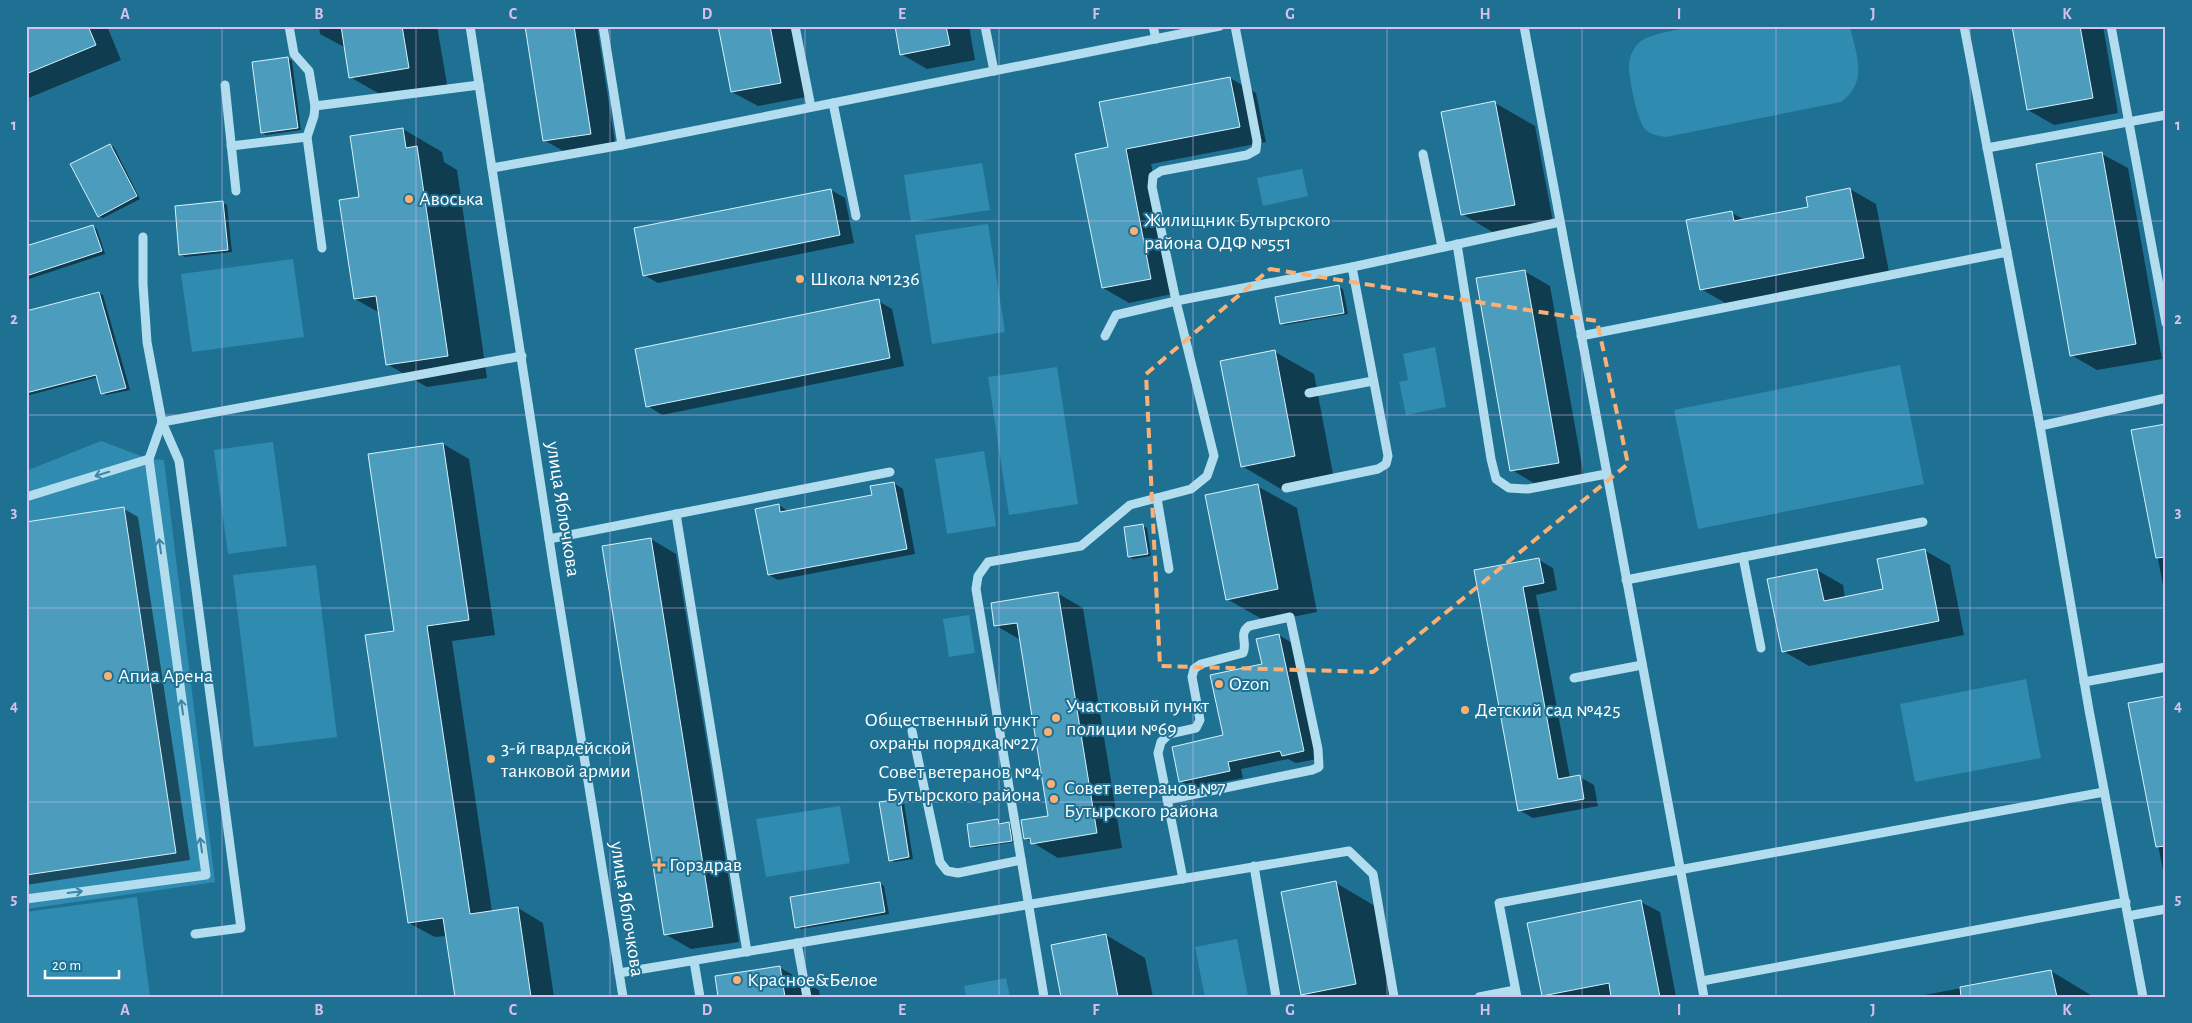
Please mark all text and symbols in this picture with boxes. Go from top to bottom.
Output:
text: A [120,6,130,22]
text: B [314,6,324,22]
text: C [509,6,518,22]
text: D [702,6,713,22]
text: E [898,6,906,22]
text: F [1092,6,1100,22]
text: G [1285,6,1295,22]
text: H [1479,6,1491,22]
text: I [1677,6,1681,22]
text: J [1870,6,1876,22]
text: K [2062,6,2072,22]
text: 1 [11,117,17,133]
text: 1 [2175,117,2181,133]
place label: Авоська [419,189,484,209]
marker: Авоська [403,193,415,205]
place label: Жилищник Бутырского района ОДФ №551 [1144,210,1330,253]
marker: Жилищник Бутырского района ОДФ №551 [1128,225,1140,237]
place label: Школа №1236 [810,269,920,289]
marker: Школа №1236 [794,273,806,285]
text: 2 [10,311,18,327]
text: 2 [2174,311,2182,327]
street label: улица Яблочкова [542,439,584,578]
one-way arrow [95,469,111,479]
text: 3 [11,504,18,520]
text: 3 [2175,504,2182,520]
one-way arrow [155,538,165,554]
place label: Апиа Арена [118,666,213,686]
marker: Апиа Арена [102,670,114,682]
place label: Ozon [1229,674,1270,694]
marker: Ozon [1213,678,1225,690]
place label: Участковый пункт полиции №69 [1066,696,1210,739]
text: 4 [10,698,18,714]
text: 4 [2174,698,2182,714]
one-way arrow [177,700,187,716]
place label: Детский сад №425 [1475,700,1621,720]
marker: Детский сад №425 [1459,704,1471,716]
place label: Общественный пункт охраны порядка №27 [864,710,1039,753]
marker: Участковый пункт полиции №69 [1050,712,1062,724]
marker: Общественный пункт охраны порядка №27 [1042,726,1054,738]
place label: 3-й гвардейской танковой армии [500,738,631,781]
marker: 3-й гвардейской танковой армии [485,753,497,765]
place label: Совет ветеранов №4 Бутырского района [878,762,1041,805]
marker: Совет ветеранов №4 Бутырского района [1045,778,1057,790]
place label: Совет ветеранов №7 Бутырского района [1064,778,1226,821]
marker: Совет ветеранов №7 Бутырского района [1048,793,1060,805]
one-way arrow [196,838,206,854]
street label: улица Яблочкова [606,839,648,978]
place label: Горздрав [669,855,742,875]
marker: Горздрав [653,859,665,871]
one-way arrow [66,887,82,897]
text: 5 [11,891,18,907]
text: 5 [2175,891,2182,907]
scale bar [45,948,119,980]
text: 20 m [52,958,81,973]
place label: Красное&Белое [747,970,878,990]
marker: Красное&Белое [731,974,743,986]
text: A [120,1002,130,1018]
text: B [314,1002,324,1018]
text: C [509,1002,518,1018]
text: D [702,1002,713,1018]
text: E [898,1002,906,1018]
text: F [1092,1002,1100,1018]
text: G [1285,1002,1295,1018]
text: H [1479,1002,1491,1018]
text: I [1677,1002,1681,1018]
text: J [1870,1002,1876,1018]
text: K [2062,1002,2072,1018]

